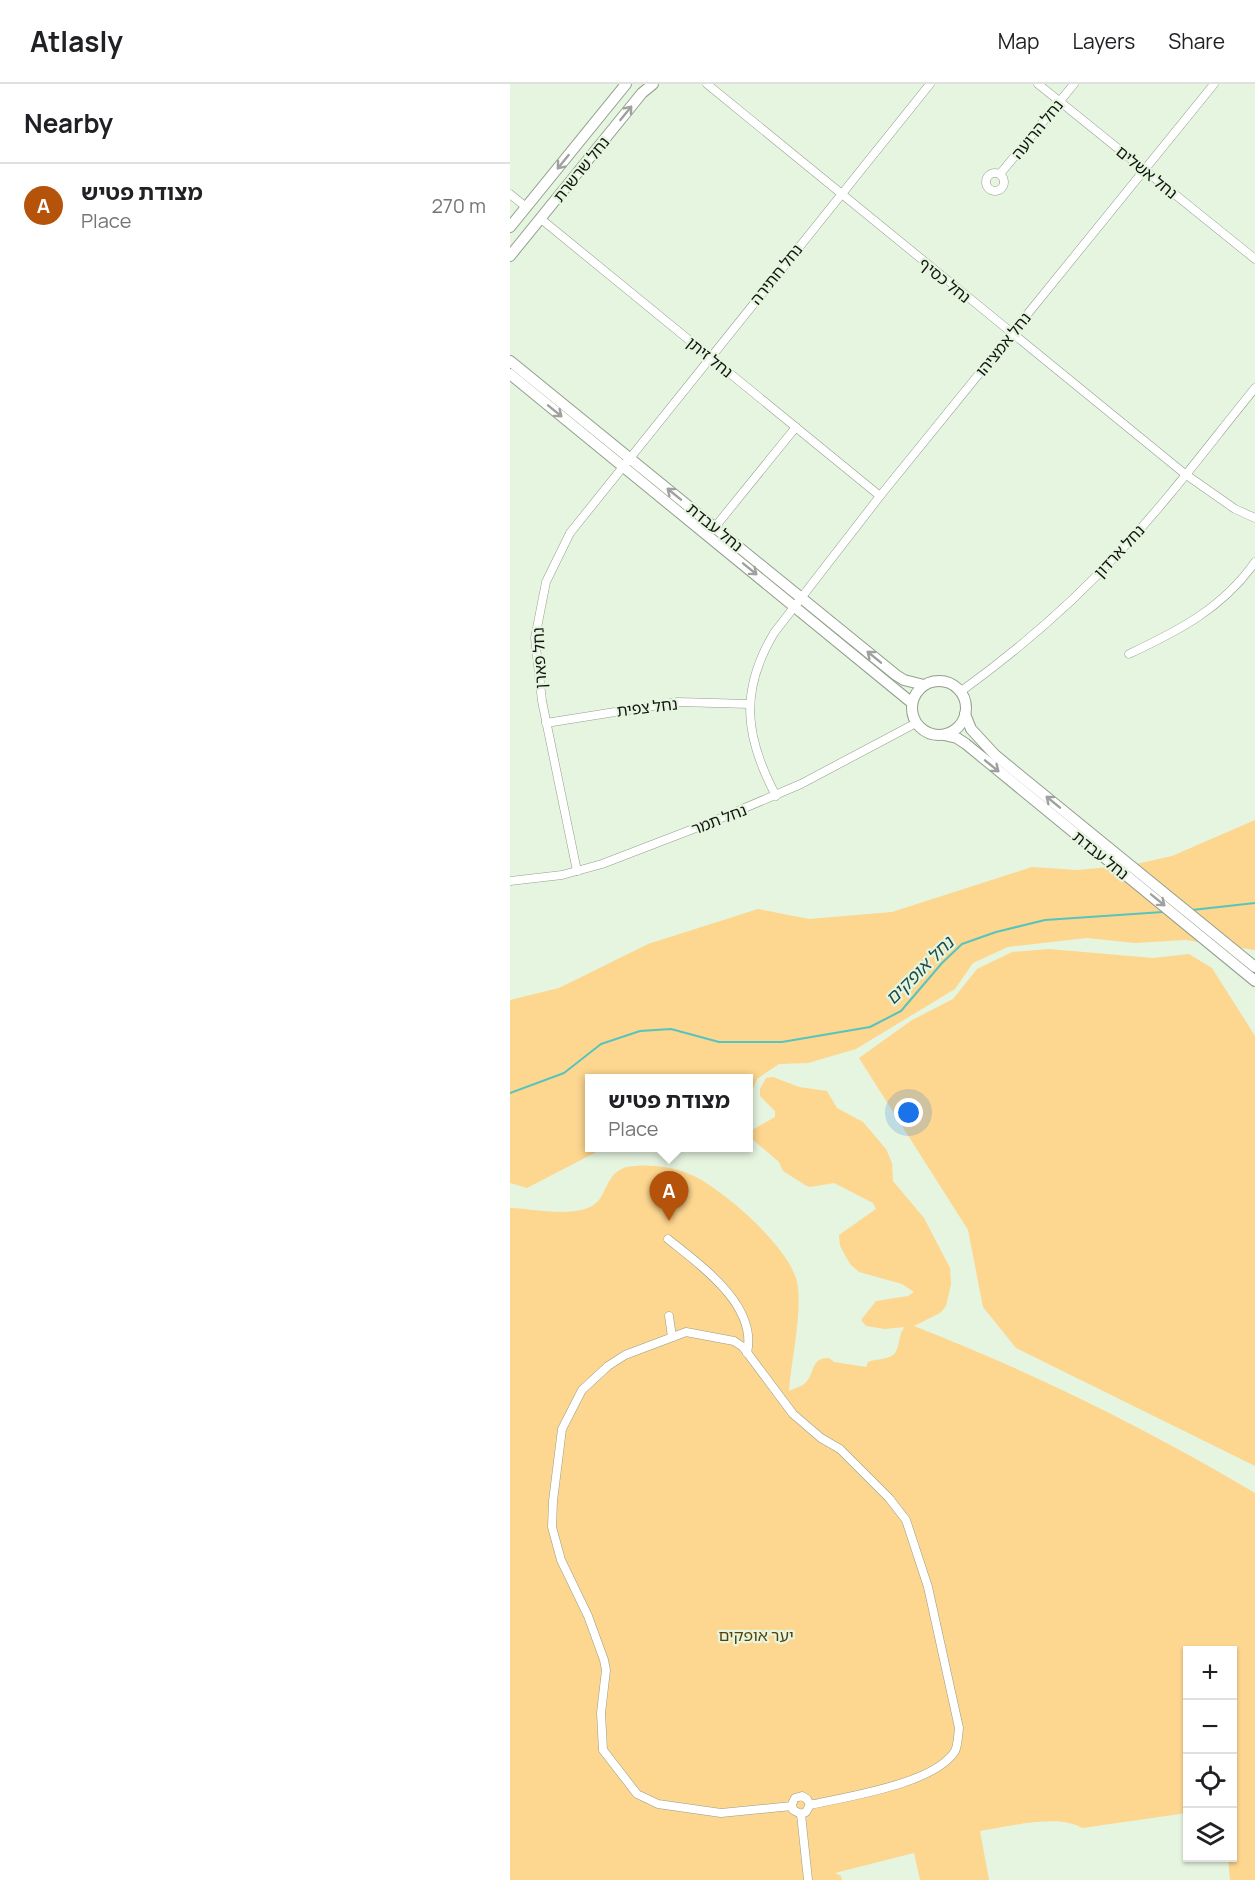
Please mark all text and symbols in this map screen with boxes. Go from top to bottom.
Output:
text: Atlasly [30,22,123,60]
text: Map [998,27,1039,55]
text: Layers [1072,27,1135,55]
text: Share [1168,27,1225,55]
street label: נחל הרועה [1006,95,1068,163]
text: Nearby [24,105,113,141]
one-way arrow [620,105,633,121]
street label: נחל שרשרת [548,132,614,206]
street label: נחל אשלים [1112,140,1182,204]
one-way arrow [556,154,569,170]
text: מצודת פטיש [81,177,203,207]
text: A [37,192,50,219]
text: 270 m [431,192,486,219]
text: Place [81,207,131,234]
street label: נחל חתירה [745,239,807,309]
street label: נחל כסיף [914,252,976,308]
street label: נחל אמציהו [970,307,1036,381]
street label: נחל זיתן [682,331,738,383]
one-way arrow [547,404,563,417]
one-way arrow [667,487,682,501]
street label: נחל עבדת [682,498,748,556]
street label: נחל ארדון [1089,520,1149,582]
one-way arrow [742,562,758,575]
street label: נחל פארן [526,627,552,689]
one-way arrow [867,650,882,664]
street label: נחל צפית [615,692,679,722]
one-way arrow [984,759,1000,772]
one-way arrow [1045,796,1061,809]
street label: נחל תמר [688,798,750,840]
street label: נחל עבדת [1068,826,1134,884]
one-way arrow [1149,893,1165,906]
water label: נחל אופקים [880,930,959,1009]
popup [585,1074,753,1152]
text: מצודת פטיש [608,1085,730,1115]
your location [894,1098,923,1127]
text: Place [608,1115,658,1142]
pin: A [650,1172,688,1221]
park label: יער אופקים [718,1624,794,1646]
map controls [1183,1646,1237,1862]
button: + [1183,1646,1237,1700]
button: − [1183,1700,1237,1754]
button: locate [1183,1754,1237,1808]
button: layers [1183,1808,1237,1862]

